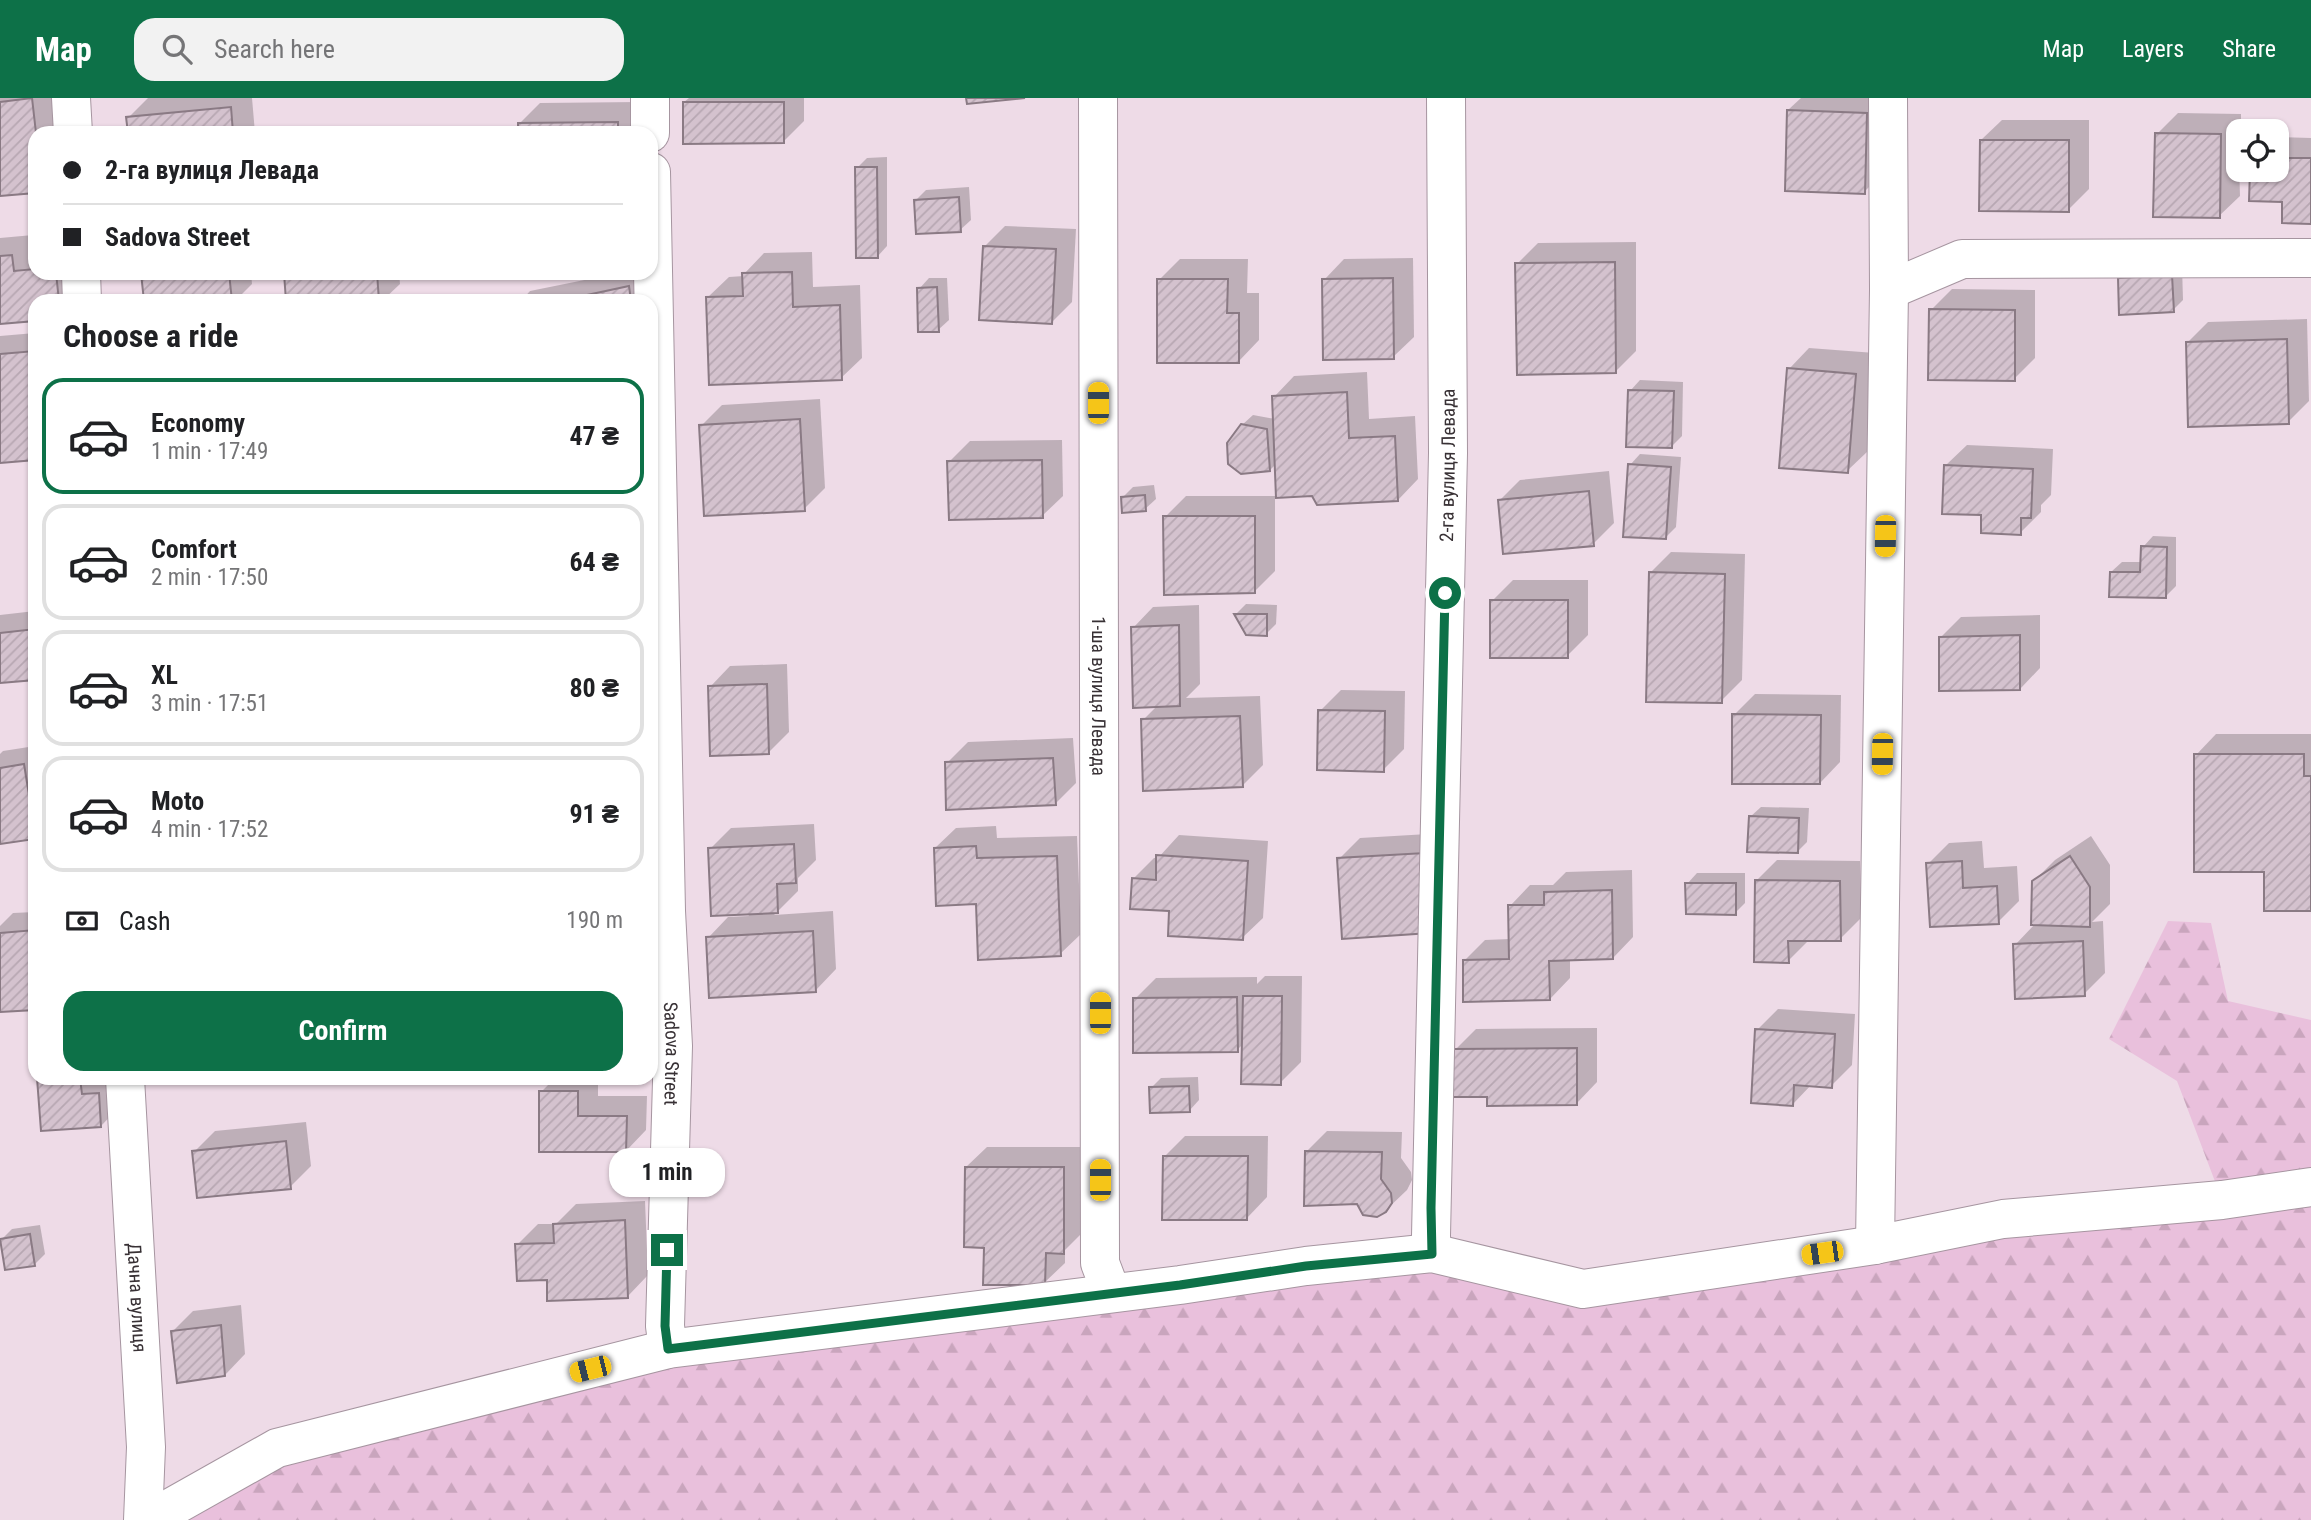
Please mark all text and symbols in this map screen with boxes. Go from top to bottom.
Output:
search box [134,18,624,81]
text: Map [35,30,92,69]
icon: search [158,30,196,68]
text: Search here [214,34,335,64]
text: Map [2043,35,2084,63]
text: Layers [2122,35,2184,63]
text: Share [2222,35,2276,63]
map controls [2226,119,2289,182]
button: locate [2226,119,2289,182]
text: 2-га вулиця Левада [105,155,319,185]
text: Sadova Street [105,222,250,252]
text: Choose a ride [63,317,238,355]
car [1088,382,1109,424]
street label: 2-га вулиця Левада [1435,389,1460,542]
icon: car [67,405,130,468]
text: Economy [151,408,245,438]
text: 47 ₴ [569,421,619,451]
text: 1 min · 17:49 [151,438,268,465]
car [1875,515,1896,557]
icon: car [67,531,130,594]
text: Comfort [151,534,237,564]
text: 64 ₴ [569,547,619,577]
text: 2 min · 17:50 [151,564,268,591]
route start [1429,577,1461,609]
street label: 1-ша вулиця Левада [1087,616,1111,776]
icon: car [67,657,130,720]
text: XL [151,660,178,690]
text: 80 ₴ [569,673,619,703]
text: 3 min · 17:51 [151,690,268,717]
car [1872,733,1893,775]
icon: car [67,783,130,846]
text: Moto [151,786,204,816]
text: 91 ₴ [569,799,619,829]
text: 4 min · 17:52 [151,816,268,843]
icon: cash [63,902,101,940]
text: Cash [119,906,171,936]
text: 190 m [566,907,623,934]
button: Confirm [63,991,623,1071]
car [1090,992,1111,1034]
street label: Sadova Street [659,1001,685,1106]
callout: 1 min [609,1148,725,1198]
text: 1 min [641,1159,693,1186]
car [1090,1159,1111,1201]
route end [651,1234,683,1266]
car [1800,1240,1845,1266]
street label: Дачна вулиця [123,1242,152,1353]
car [568,1354,613,1384]

